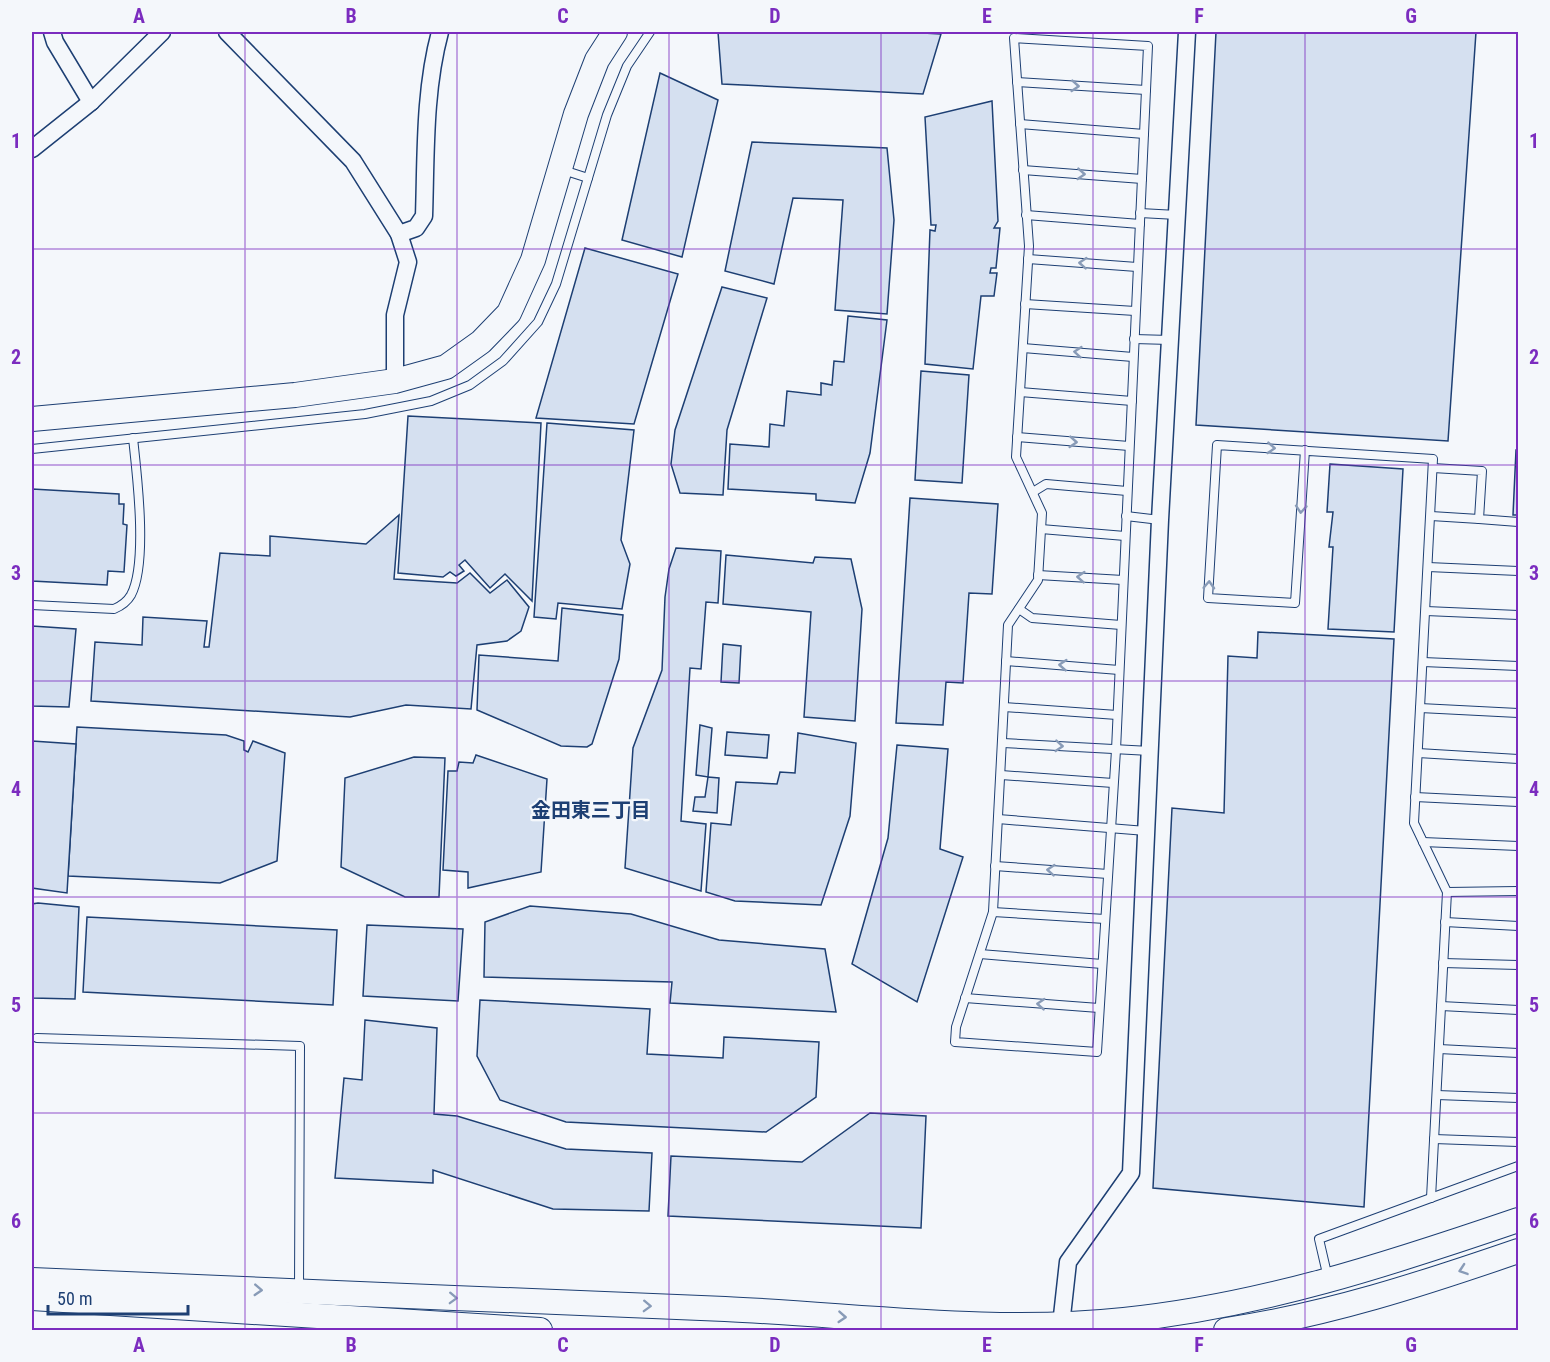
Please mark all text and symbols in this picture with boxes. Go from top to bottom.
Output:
text: A [133,4,145,28]
text: B [345,4,357,28]
text: C [557,4,569,28]
text: D [769,4,781,28]
text: E [982,4,992,28]
text: F [1194,4,1204,28]
text: G [1405,4,1417,28]
one-way arrow [1071,79,1080,92]
text: 1 [11,129,21,153]
text: 1 [1529,129,1539,153]
one-way arrow [1077,168,1086,181]
one-way arrow [1078,257,1087,270]
text: 2 [11,345,21,369]
text: 2 [1529,345,1539,369]
one-way arrow [1073,346,1082,359]
one-way arrow [1069,435,1078,448]
one-way arrow [1266,441,1275,454]
one-way arrow [1295,504,1308,513]
text: 3 [11,561,21,585]
text: 3 [1529,561,1539,585]
one-way arrow [1076,571,1085,584]
one-way arrow [1202,581,1215,590]
one-way arrow [1058,659,1067,672]
one-way arrow [1055,740,1064,753]
text: 4 [11,777,21,801]
text: 4 [1529,777,1539,801]
district label: 金田東三丁目 [531,798,651,822]
one-way arrow [1047,864,1056,877]
text: 5 [11,993,21,1017]
text: 5 [1529,993,1539,1017]
one-way arrow [1036,998,1046,1011]
text: 6 [11,1209,21,1233]
text: 6 [1529,1209,1539,1233]
one-way arrow [1458,1262,1469,1275]
scale bar [48,1278,188,1316]
one-way arrow [253,1284,262,1297]
text: 50 m [57,1288,92,1309]
one-way arrow [448,1292,457,1305]
one-way arrow [643,1299,652,1312]
one-way arrow [838,1310,847,1323]
text: A [133,1333,145,1357]
text: B [345,1333,357,1357]
text: C [557,1333,569,1357]
text: D [769,1333,781,1357]
text: E [982,1333,992,1357]
text: F [1194,1333,1204,1357]
text: G [1405,1333,1417,1357]

